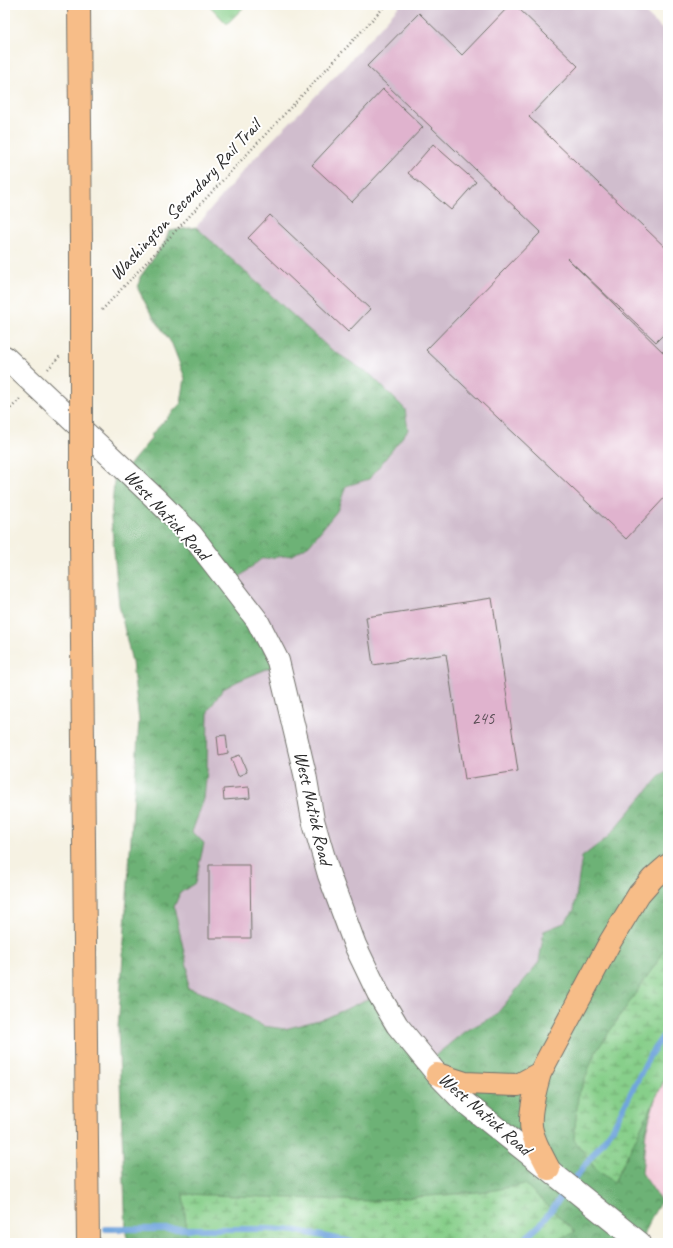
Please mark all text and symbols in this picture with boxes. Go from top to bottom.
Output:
street label: Washington Secondary Rail Trail [104,112,268,285]
street label: West Natick Road [119,465,217,567]
house number: 245 [472,708,496,729]
street label: West Natick Road [288,749,338,870]
street label: West Natick Road [433,1067,538,1163]

